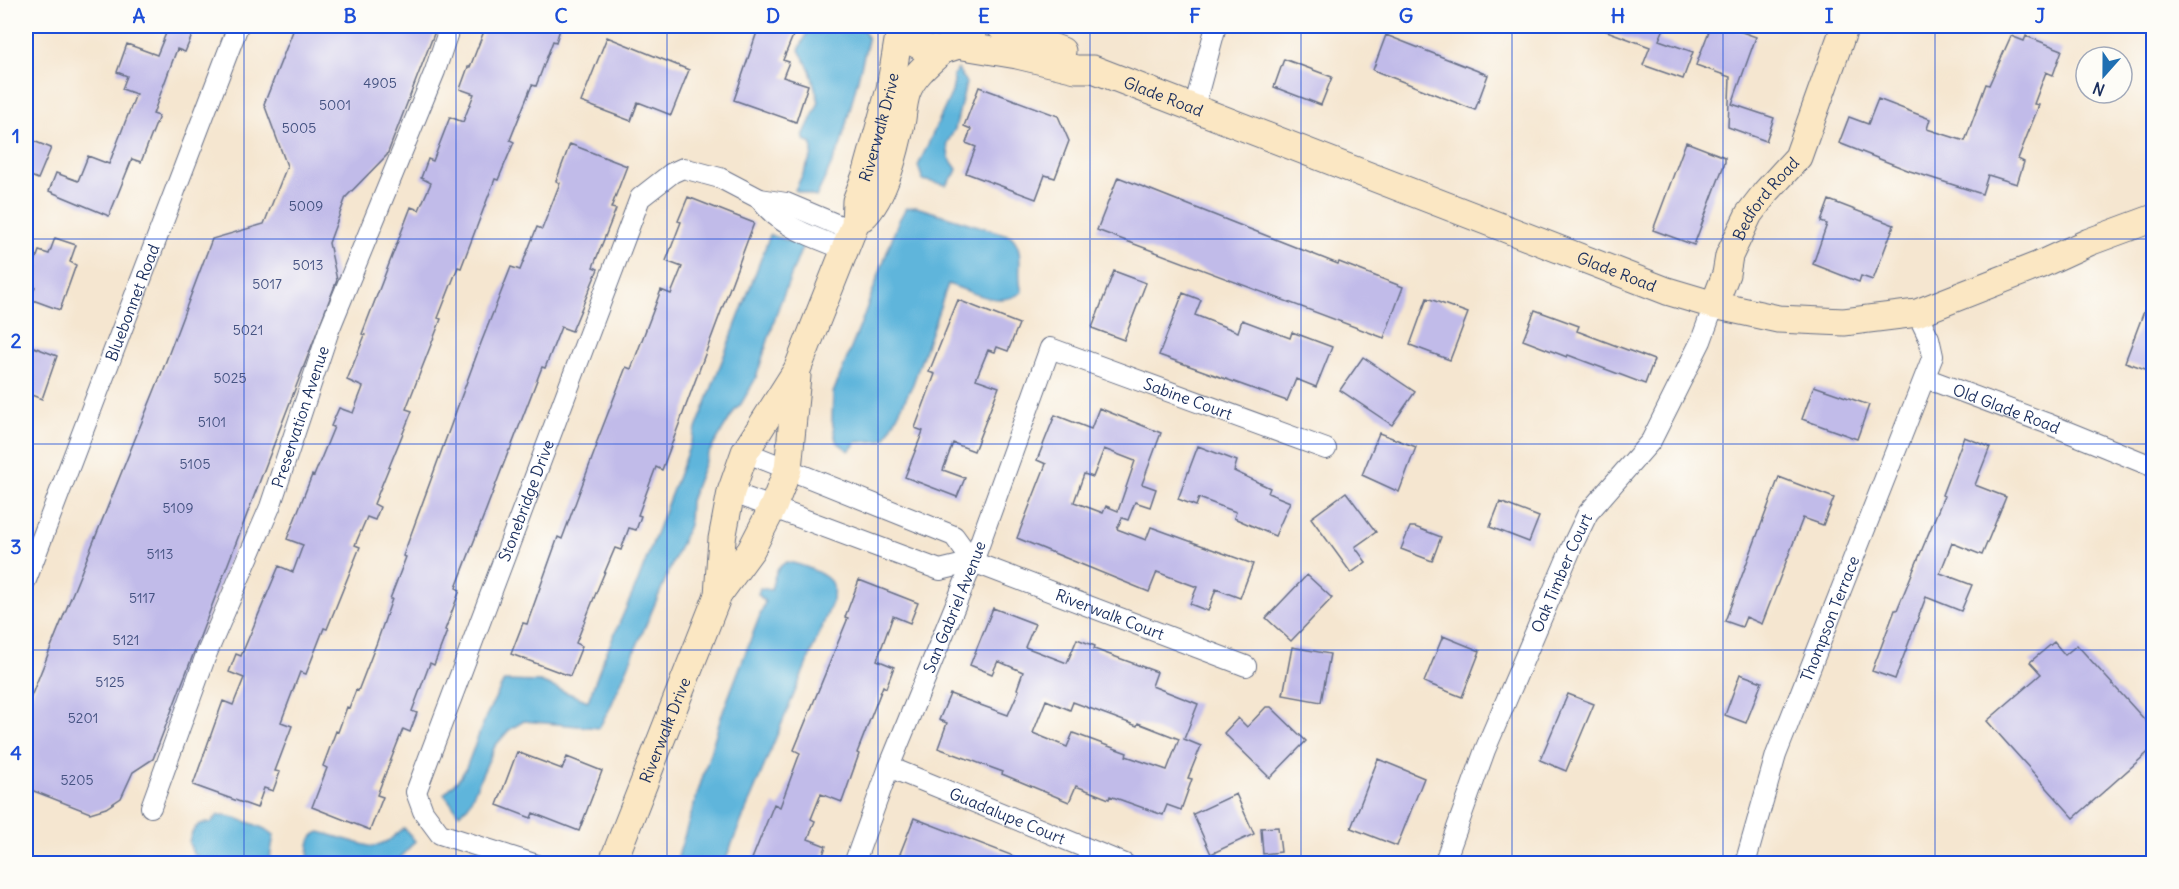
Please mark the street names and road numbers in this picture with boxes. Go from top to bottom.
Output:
street label: Riverwalk Drive [854,71,903,184]
street label: Glade Road [1121,72,1206,121]
street label: Bedford Road [1728,153,1803,243]
street label: Bluebonnet Road [101,241,164,364]
street label: Glade Road [1574,247,1659,296]
street label: Preservation Avenue [267,343,333,490]
street label: Sabine Court [1141,373,1236,424]
street label: Old Glade Road [1950,379,2063,438]
street label: Stonebridge Drive [494,437,558,564]
street label: Oak Timber Court [1526,510,1597,635]
street label: San Gabriel Avenue [919,538,990,676]
street label: Thompson Terrace [1796,553,1863,684]
street label: Riverwalk Court [1053,584,1168,644]
street label: Riverwalk Drive [635,674,695,786]
street label: Guadalupe Court [946,783,1069,849]

